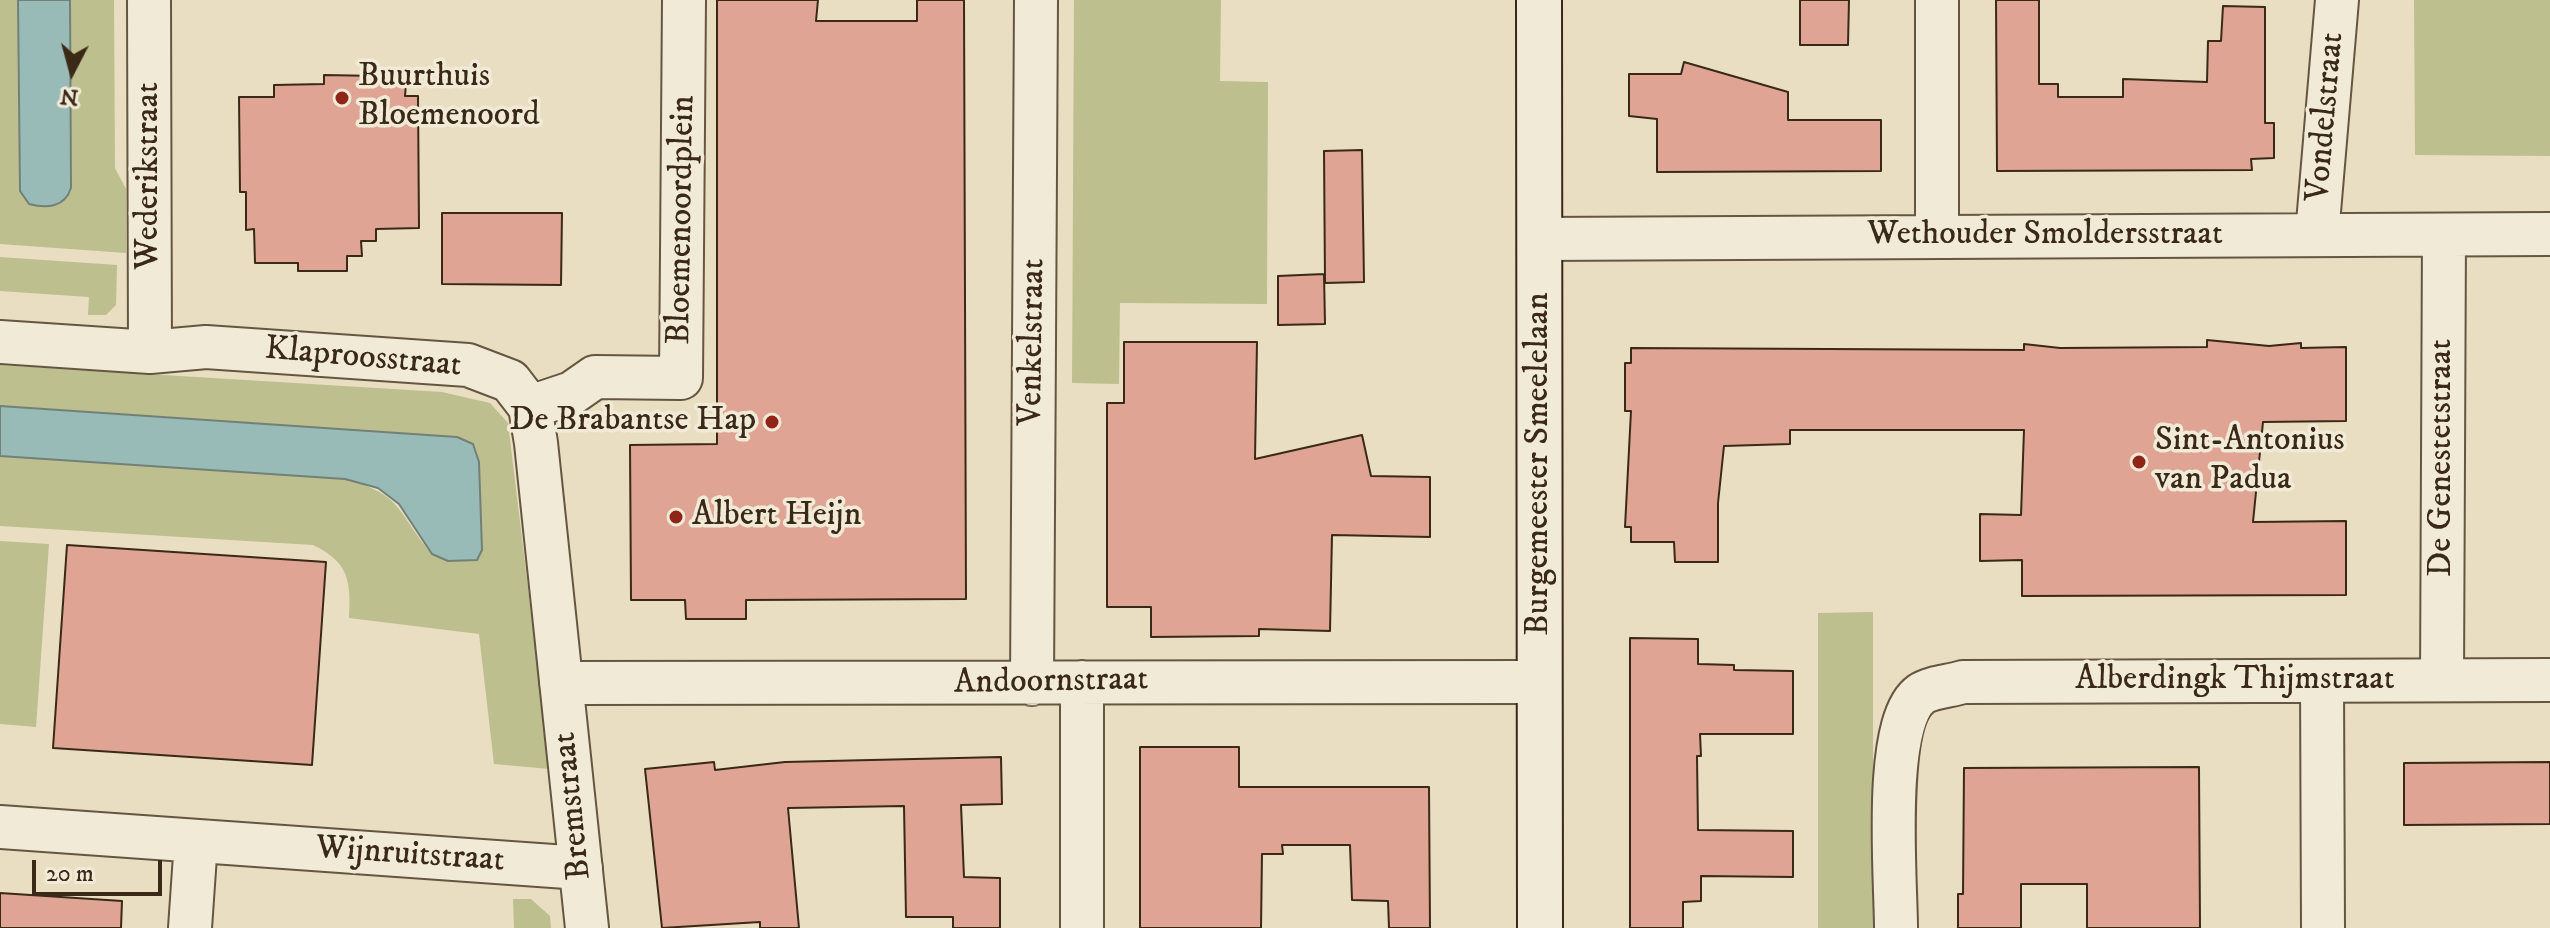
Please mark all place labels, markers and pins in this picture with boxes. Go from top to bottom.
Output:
place label: Buurthuis Bloemenoord [358,58,540,138]
marker: Buurthuis Bloemenoord [333,89,351,107]
place label: De Brabantse Hap [509,402,756,442]
marker: De Brabantse Hap [763,413,781,431]
place label: Sint-Antonius van Padua [2155,422,2345,502]
marker: Sint-Antonius van Padua [2130,453,2148,471]
place label: Albert Heijn [692,497,862,537]
marker: Albert Heijn [667,508,685,526]

